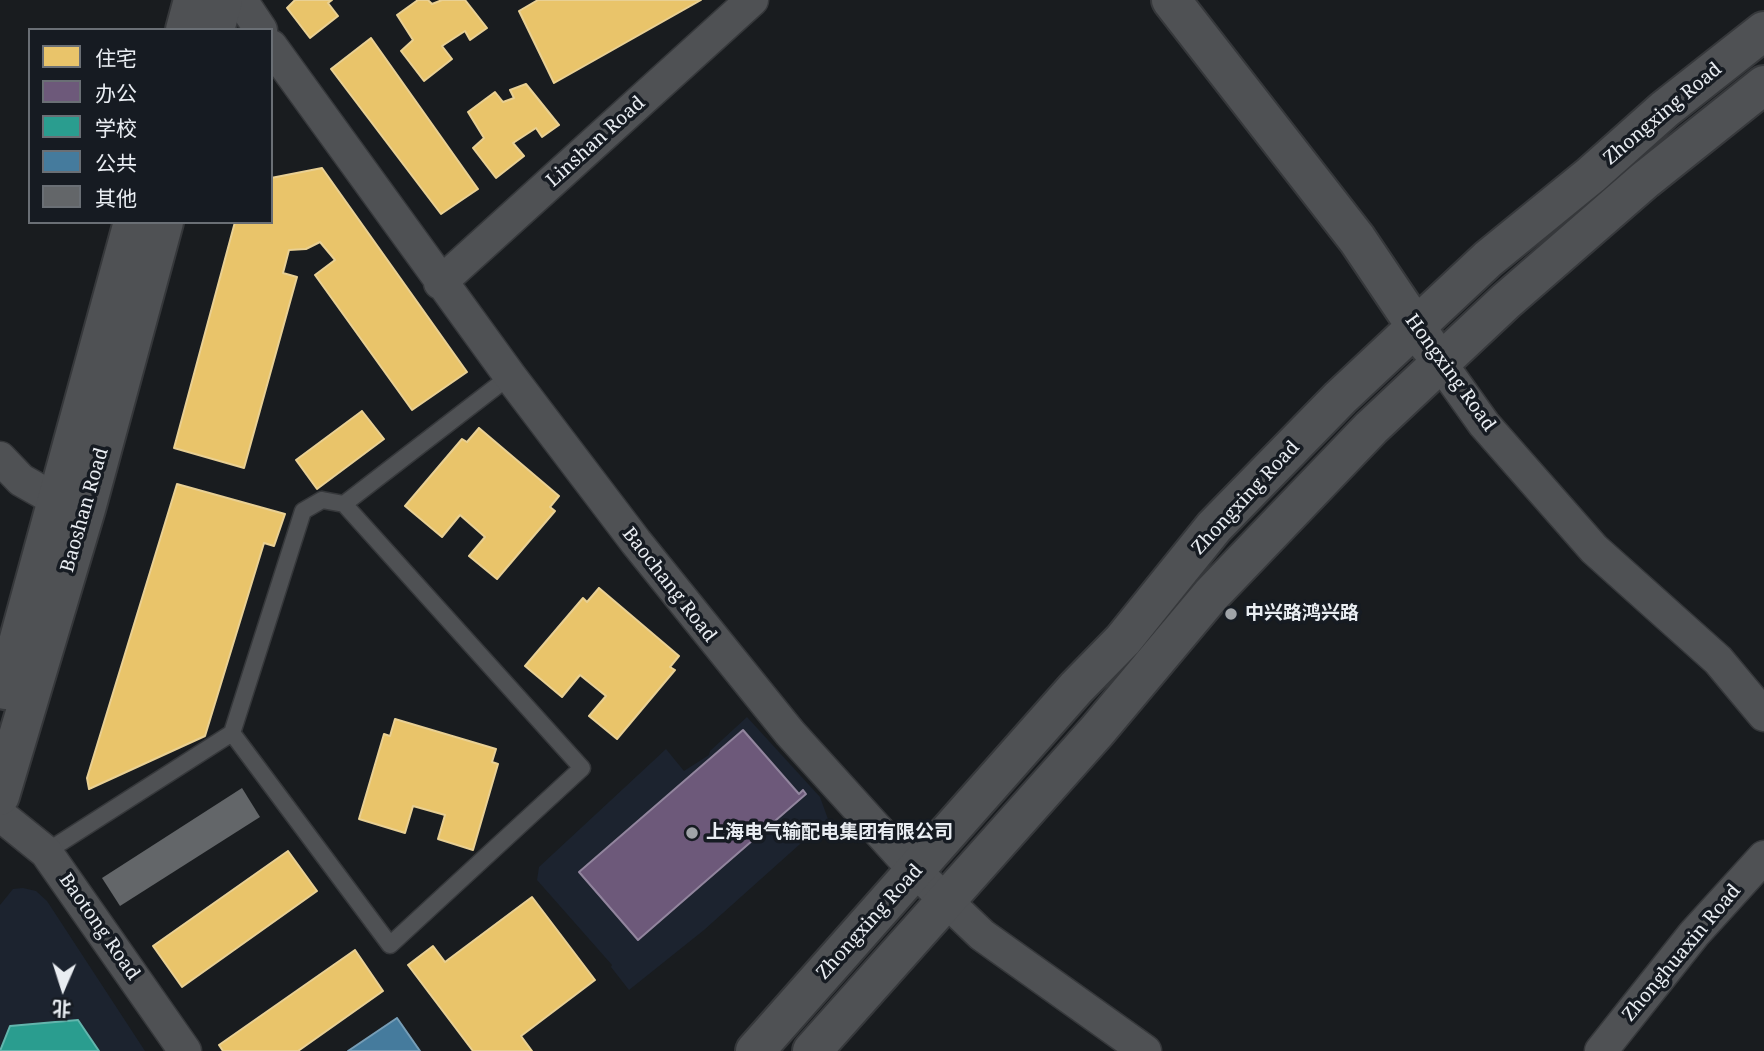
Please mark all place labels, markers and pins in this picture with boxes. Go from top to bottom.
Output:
place label: 中兴路鸿兴路 [1245,603,1359,625]
marker: 中兴路鸿兴路 [1223,606,1239,622]
place label: 上海电气输配电集团有限公司 [706,822,953,844]
marker: 上海电气输配电集团有限公司 [684,825,700,841]

